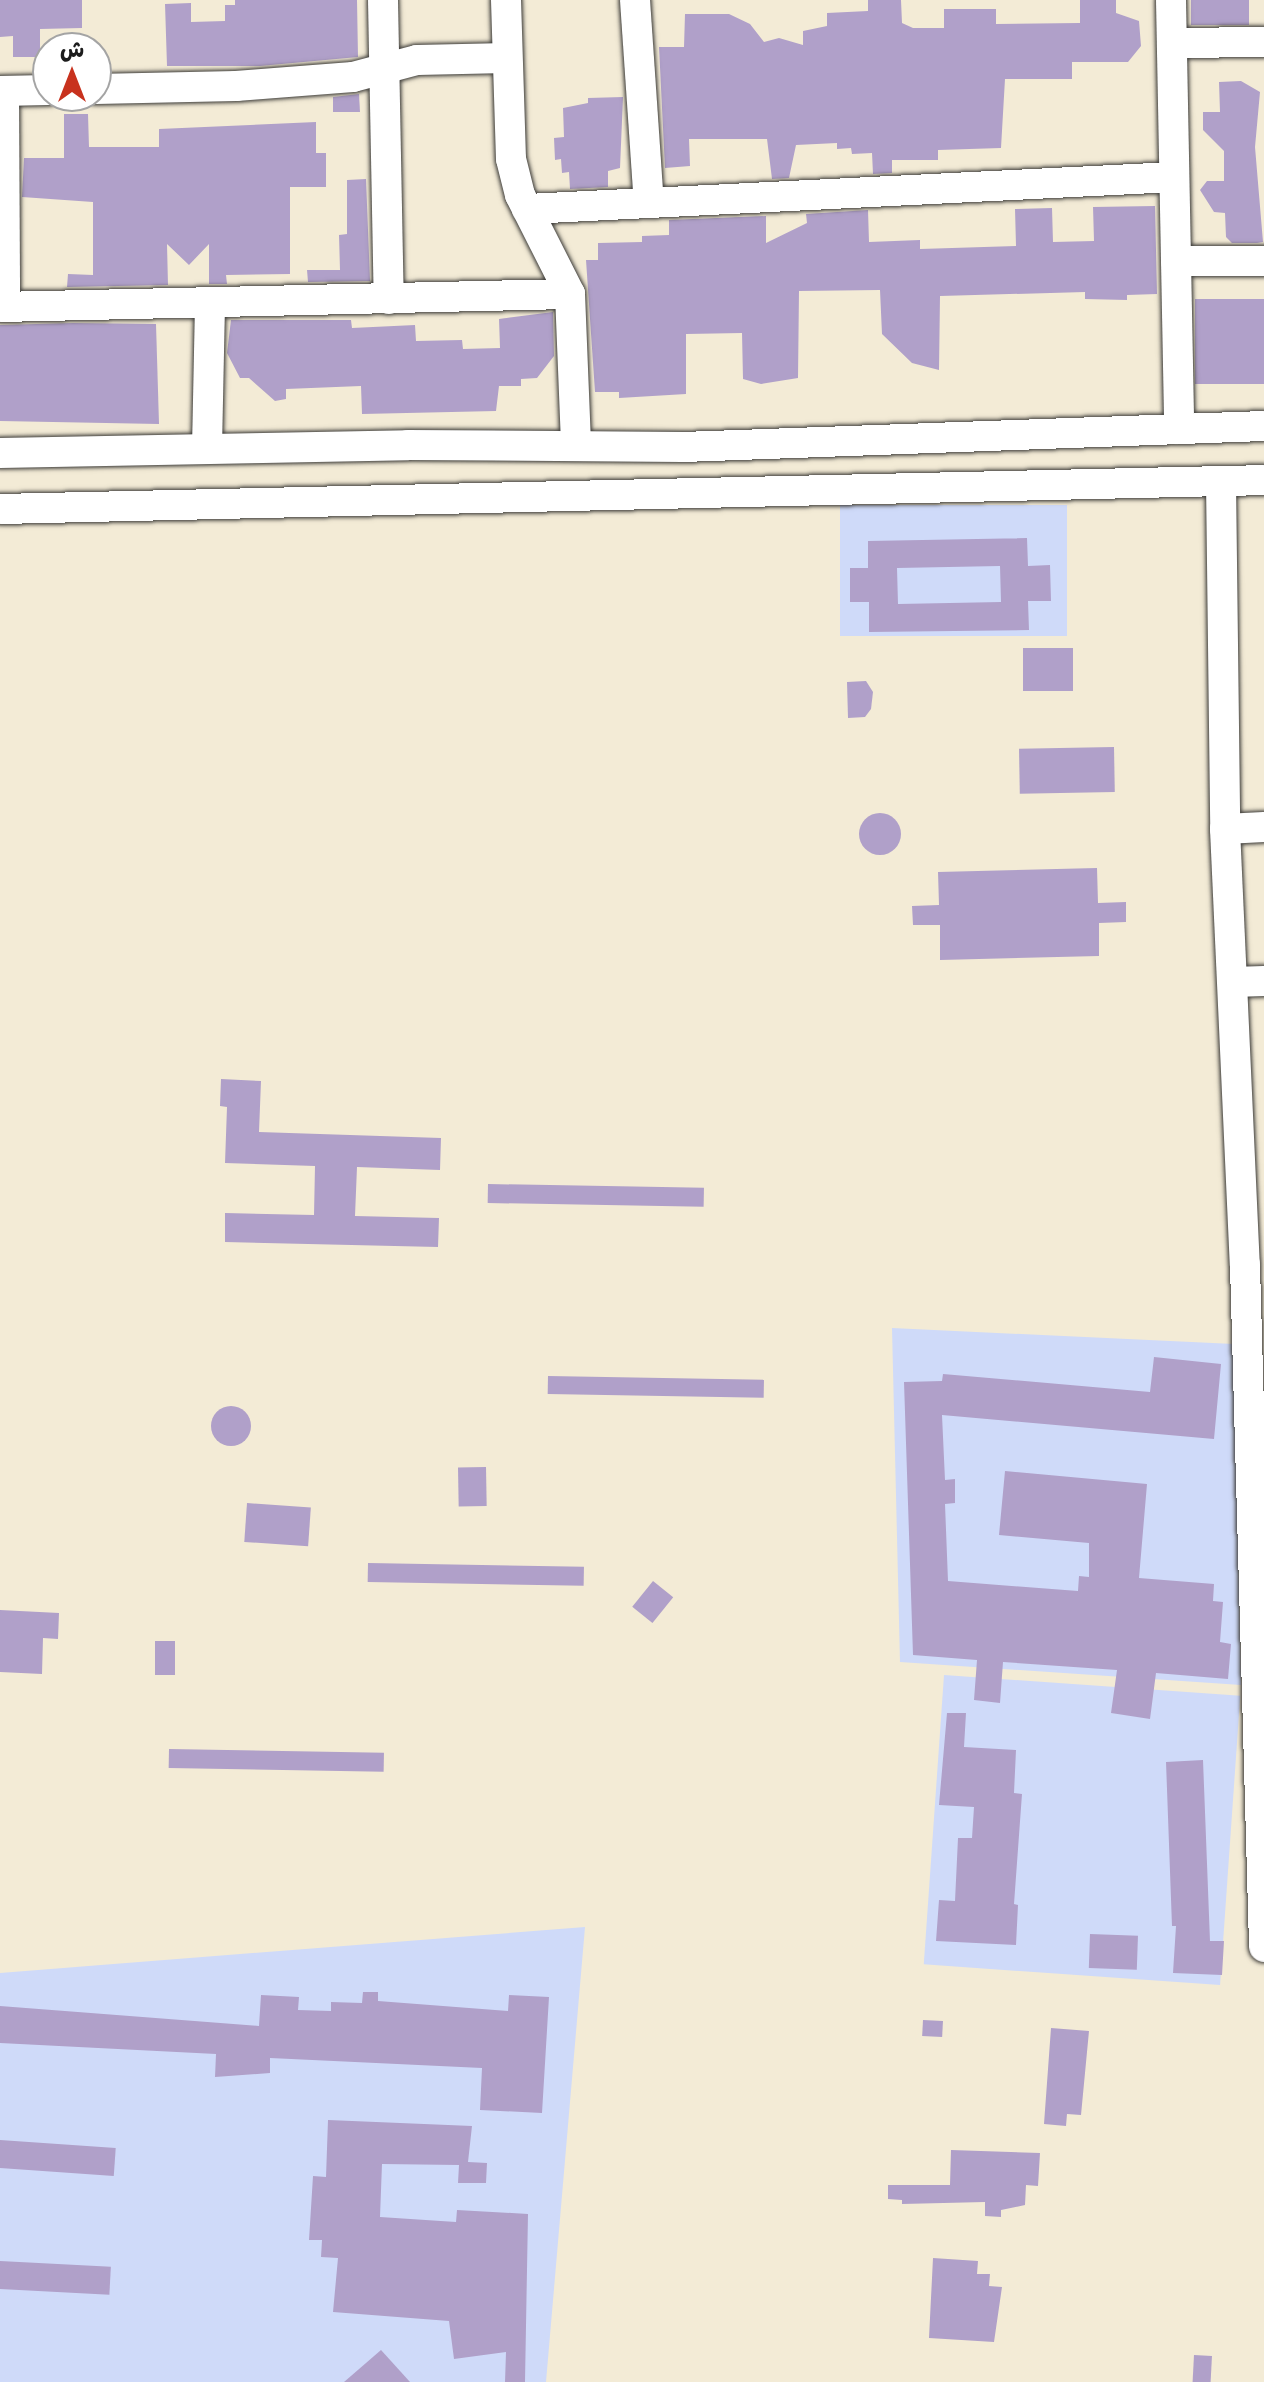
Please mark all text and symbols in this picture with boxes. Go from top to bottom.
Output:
north arrow [32,32,112,112]
text: ش [60,36,84,64]

